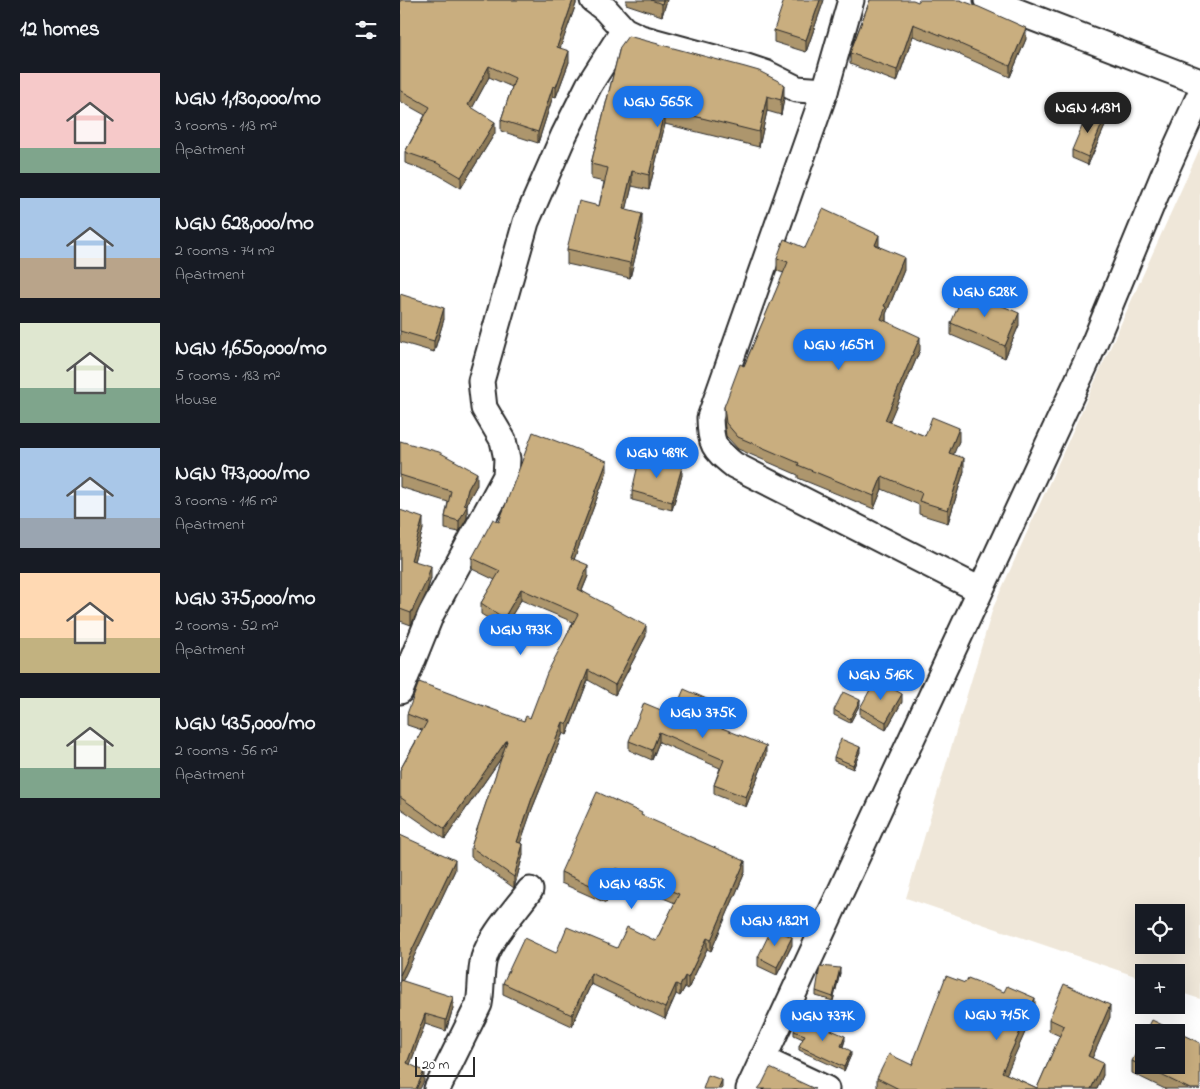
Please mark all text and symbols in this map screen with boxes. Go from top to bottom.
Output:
text: 12 homes [20,15,100,45]
icon: filters [352,16,380,44]
text: NGN 1,130,000/mo [175,84,321,114]
pin: NGN 565K [606,86,710,128]
text: NGN 565K [624,90,692,114]
pin: NGN 1.13M [1031,92,1145,134]
icon: home [60,93,120,153]
text: NGN 1.13M [1055,96,1121,120]
text: 3 rooms · 113 m² [175,114,277,138]
text: Apartment [175,138,245,162]
text: NGN 628,000/mo [175,209,314,239]
icon: home [60,218,120,278]
text: 2 rooms · 74 m² [175,239,275,263]
text: Apartment [175,263,245,287]
pin: NGN 628K [933,276,1037,318]
text: NGN 628K [953,280,1017,304]
pin: NGN 1.65M [782,328,896,371]
text: NGN 1.65M [804,333,874,357]
text: NGN 1,650,000/mo [175,334,327,364]
icon: home [60,343,120,403]
text: 5 rooms · 183 m² [175,364,281,388]
text: House [175,388,217,412]
pin: NGN 489K [605,436,709,479]
text: NGN 489K [627,441,687,465]
text: NGN 973,000/mo [175,459,310,489]
icon: home [60,468,120,528]
text: 3 rooms · 116 m² [175,489,278,513]
text: Apartment [175,513,245,537]
text: NGN 375,000/mo [175,584,316,614]
icon: home [60,593,120,653]
text: 2 rooms · 52 m² [175,614,279,638]
pin: NGN 973K [469,614,573,656]
text: NGN 973K [490,618,552,642]
text: Apartment [175,638,245,662]
pin: NGN 516K [829,658,933,701]
text: NGN 516K [849,663,913,687]
pin: NGN 375K [651,696,755,739]
text: NGN 375K [670,701,736,725]
text: NGN 435,000/mo [175,709,316,739]
icon: home [60,718,120,778]
text: 2 rooms · 56 m² [175,739,278,763]
text: Apartment [175,763,245,787]
pin: NGN 435K [580,868,684,910]
text: NGN 435K [599,872,665,896]
pin: NGN 1.82M [718,904,832,947]
map controls [1135,904,1185,1074]
button: locate [1135,904,1185,954]
text: NGN 1.82M [741,909,809,933]
button: + [1135,964,1185,1014]
pin: NGN 715K [945,998,1049,1041]
pin: NGN 737K [771,1000,875,1042]
text: NGN 715K [965,1003,1029,1027]
text: NGN 737K [791,1004,855,1028]
button: − [1135,1024,1185,1074]
scale bar [415,1054,475,1077]
text: 20 m [422,1055,449,1076]

